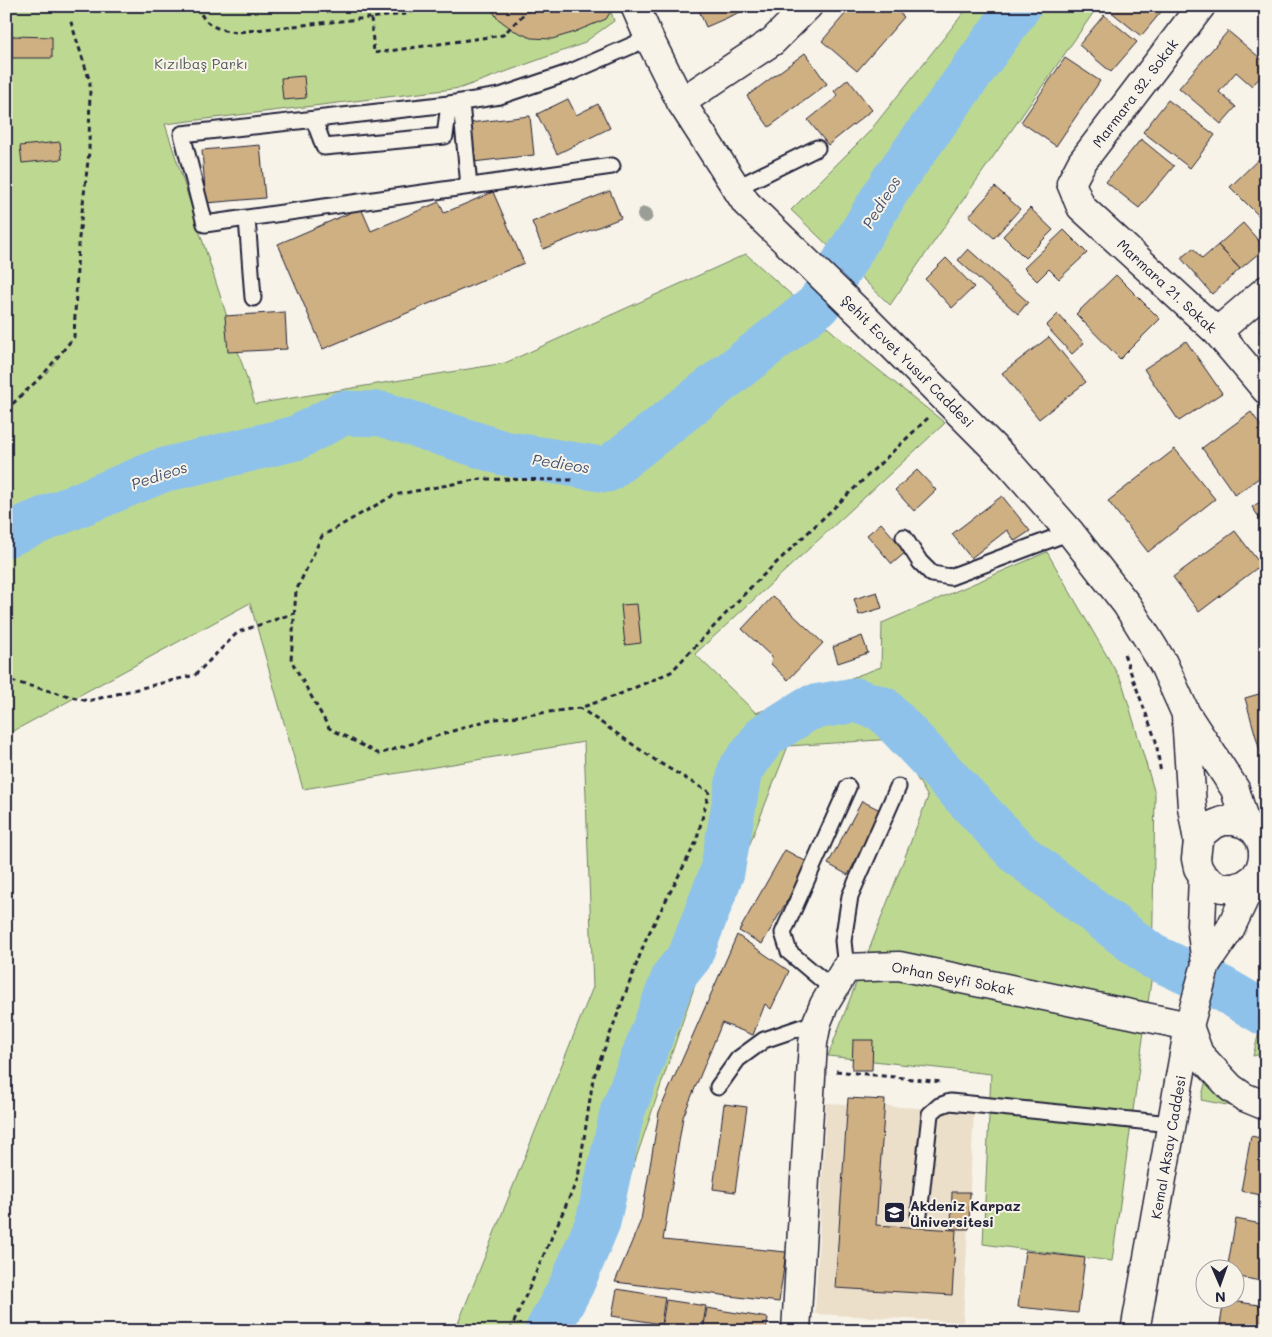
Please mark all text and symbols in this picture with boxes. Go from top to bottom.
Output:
street label: Marmara 32. Sokak [1088,35,1182,151]
park label: Kızılbaş Parkı [154,54,248,73]
water label: Pedieos [857,172,905,232]
street label: Marmara 21. Sokak [1113,235,1221,337]
street label: Şehit Ecvet Yusuf Caddesi [838,291,978,431]
water label: Pedieos [531,449,591,477]
water label: Pedieos [128,457,190,493]
street label: Orhan Seyfi Sokak [890,957,1016,999]
street label: Kemal Aksay Caddesi [1146,1074,1190,1220]
place label: Akdeniz Karpaz Üniversitesi [910,1196,1021,1231]
school or university icon: Akdeniz Karpaz Üniversitesi [882,1201,906,1225]
north arrow [1194,1260,1244,1310]
text: N [1215,1288,1226,1307]

